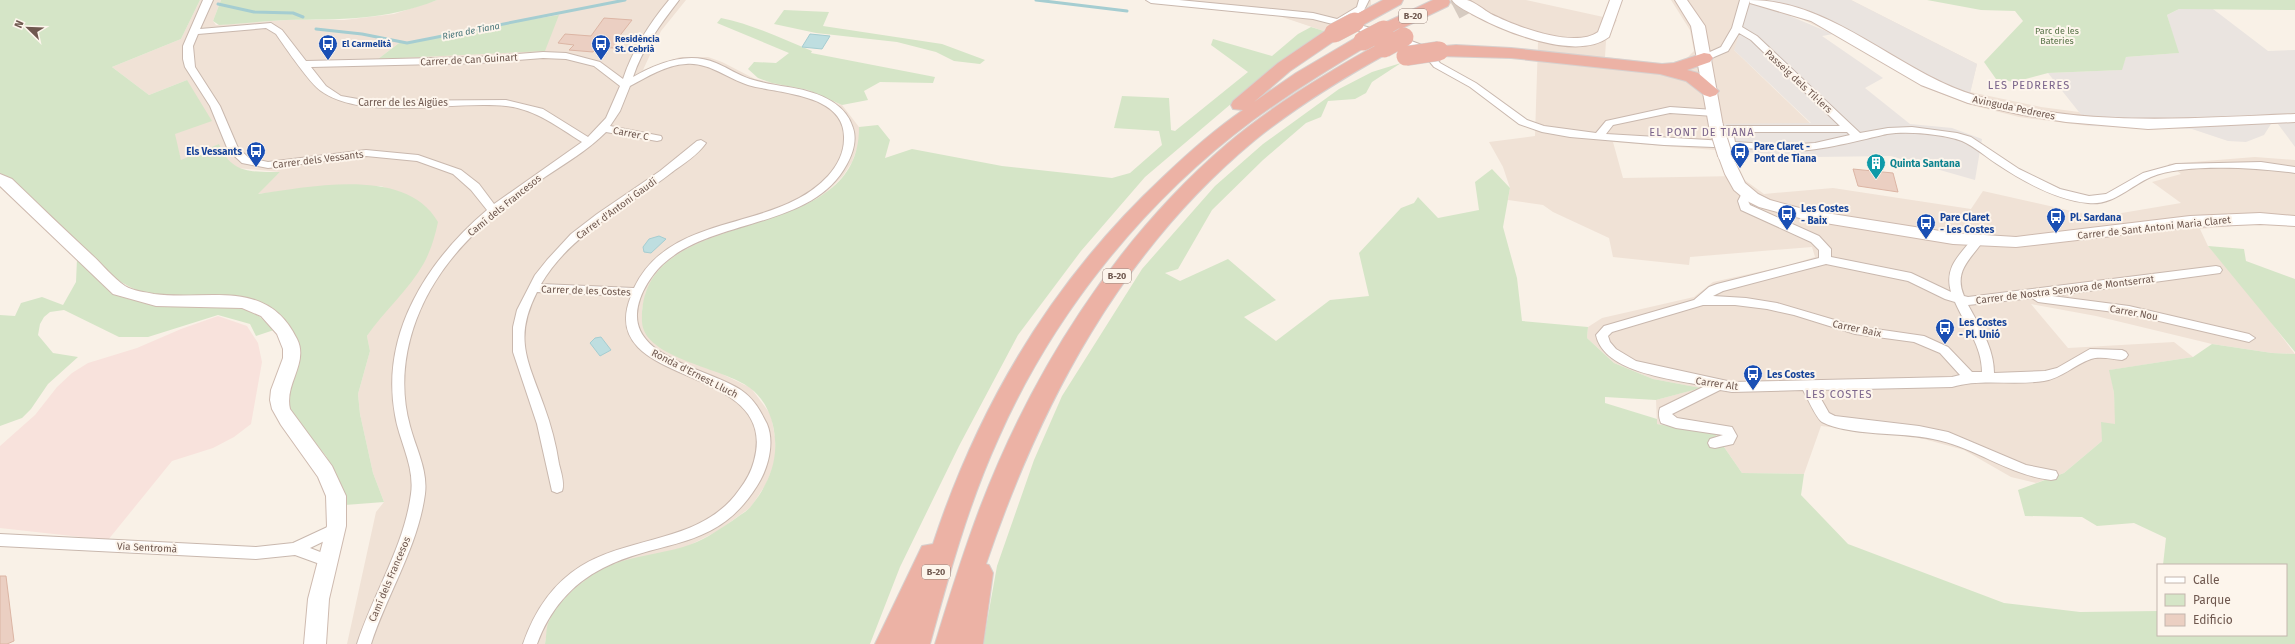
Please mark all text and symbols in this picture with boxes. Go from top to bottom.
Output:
north arrow [8,8,48,48]
road number: B-20 [1399,9,1427,23]
text: N [12,18,27,30]
water label: Riera de Tiana [442,21,500,41]
park label: Parc de les Bateries [2035,26,2079,46]
bus stop icon: El Carmelità [317,33,339,61]
bus stop icon: Residència St. Cebrià [590,33,612,61]
place label: Residència St. Cebrià [615,34,660,54]
place label: El Carmelità [342,39,391,49]
street label: Passeig dels Til·lers [1762,47,1835,116]
street label: Carrer de Can Guinart [420,51,518,69]
district label: LES PEDRERES [1988,79,2070,92]
street label: Avinguda Pedreres [1971,93,2056,123]
street label: Carrer de les Aigües [358,97,448,109]
street label: Carrer C [612,125,650,143]
district label: EL PONT DE TIANA [1649,126,1755,139]
bus stop icon: Els Vessants [245,140,267,168]
bus stop icon: Pare Claret - Pont de Tiana [1729,141,1751,169]
place label: Pare Claret - Pont de Tiana [1754,141,1817,165]
place label: Els Vessants [186,146,242,158]
street label: Carrer dels Vessants [272,148,365,172]
building icon: Quinta Santana [1865,152,1887,180]
place label: Quinta Santana [1890,158,1961,170]
street label: Camí dels Francesos [465,171,544,239]
street label: Carrer d'Antoni Gaudí [573,175,659,242]
bus stop icon: Les Costes - Baix [1776,203,1798,231]
place label: Les Costes - Baix [1801,203,1849,227]
bus stop icon: Pl. Sardana [2045,206,2067,234]
bus stop icon: Pare Claret - Les Costes [1915,212,1937,240]
place label: Pare Claret - Les Costes [1940,212,1994,236]
place label: Pl. Sardana [2070,212,2122,224]
street label: Carrer de Sant Antoni Maria Claret [2077,214,2232,242]
road number: B-20 [1103,269,1131,283]
street label: Carrer de Nostra Senyora de Montserrat [1975,273,2155,307]
street label: Carrer de les Costes [541,283,631,299]
street label: Carrer Nou [2109,303,2159,323]
bus stop icon: Les Costes - Pl. Unió [1934,317,1956,345]
place label: Les Costes - Pl. Unió [1959,317,2007,341]
street label: Carrer Baix [1831,318,1882,340]
street label: Ronda d'Ernest Lluch [649,347,740,401]
bus stop icon: Les Costes [1742,363,1764,391]
place label: Les Costes [1767,369,1815,381]
street label: Carrer Alt [1695,375,1739,393]
district label: LES COSTES [1806,388,1872,401]
street label: Camí dels Francesos [366,534,413,624]
street label: Via Sentromà [117,540,177,556]
legend [2157,564,2287,636]
road number: B-20 [922,565,950,579]
text: Calle [2193,573,2220,587]
text: Parque [2193,593,2231,607]
text: Edificio [2193,613,2233,627]

